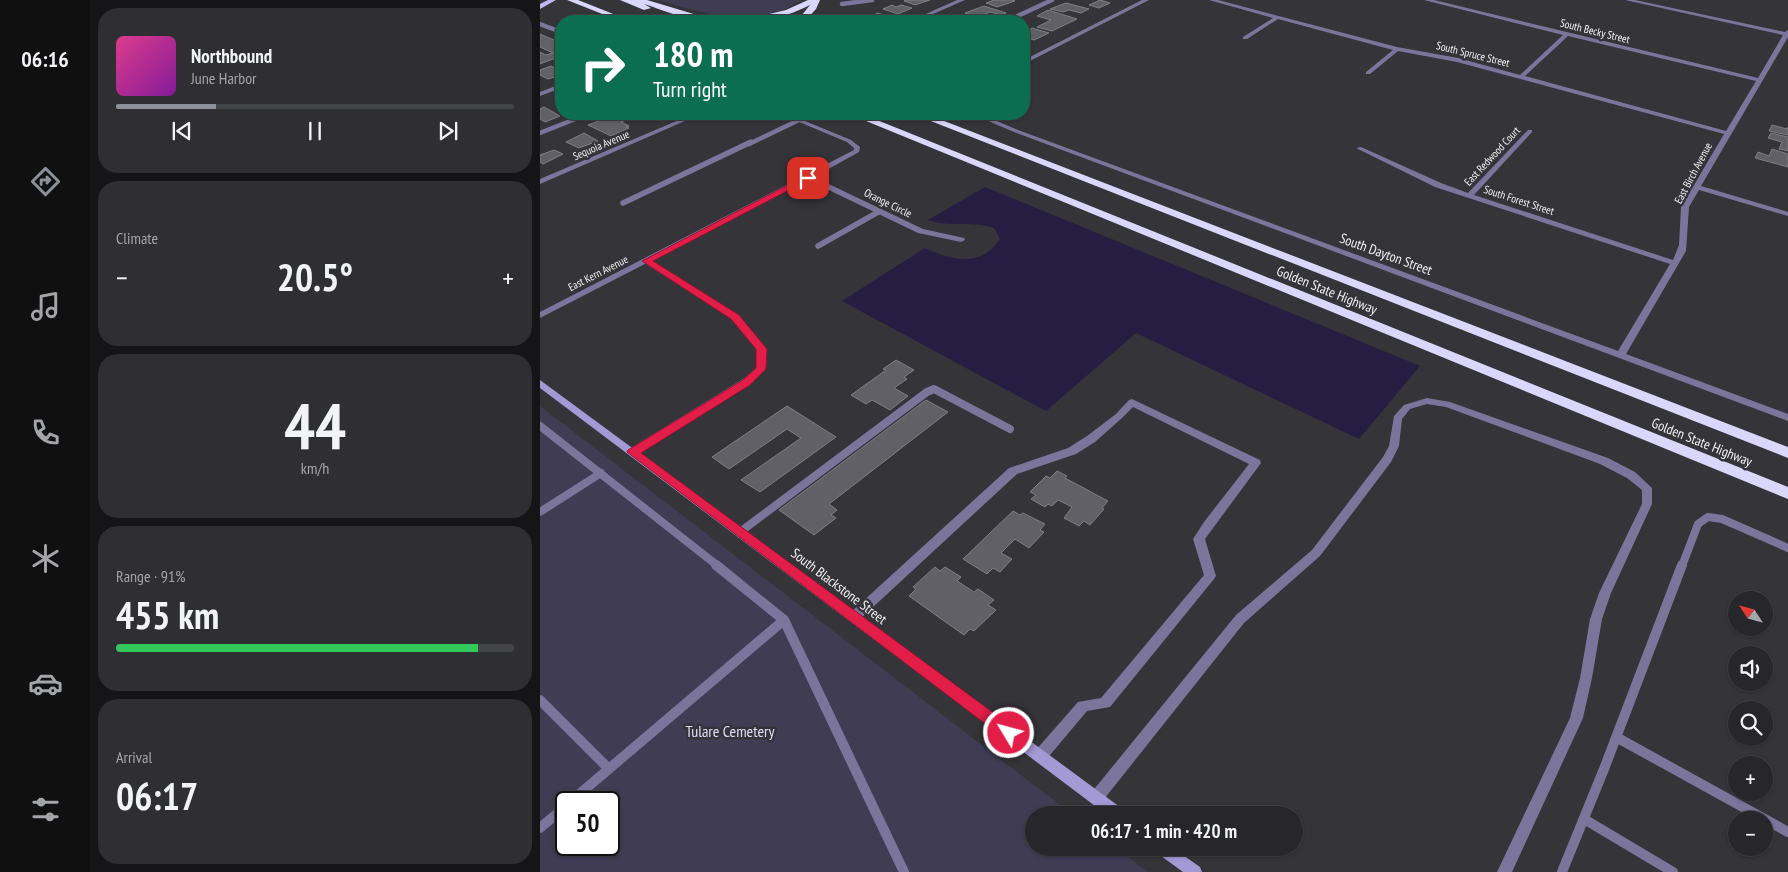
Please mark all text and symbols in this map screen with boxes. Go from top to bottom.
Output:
street label: South Becky Street [1559,16,1631,46]
text: 180 m [653,31,734,77]
icon: right [570,35,635,100]
street label: South Spruce Street [1435,38,1511,70]
text: Northbound [191,44,272,68]
text: 06:16 [21,45,69,73]
text: June Harbor [191,68,256,88]
text: Turn right [653,75,727,103]
icon: previous [168,117,196,145]
icon: pause [301,117,329,145]
icon: next [434,117,462,145]
street label: East Redwood Court [1461,123,1523,189]
street label: Sequoia Avenue [571,127,632,163]
street label: East Birch Avenue [1671,140,1715,206]
pin [787,157,829,199]
icon: directions [28,164,63,199]
icon: arrive [794,164,822,192]
street label: South Forest Street [1482,182,1556,218]
street label: Orange Circle [862,185,915,221]
text: Climate [116,228,158,248]
street label: South Dayton Street [1337,229,1435,279]
text: 20.5° [277,252,353,301]
street label: East Kern Avenue [566,252,631,294]
text: − [116,259,128,296]
text: + [502,259,514,296]
street label: Golden State Highway [1274,262,1381,319]
icon: music [28,289,63,324]
text: 44 [284,383,346,467]
street label: Golden State Highway [1649,414,1756,471]
icon: phone [28,415,63,450]
text: km/h [301,458,329,478]
icon: climate [28,541,63,576]
street label: South Blackstone Street [788,544,891,628]
text: Range · 91% [116,566,185,586]
text: 455 km [116,590,219,639]
north arrow [1728,591,1772,636]
map controls [1728,591,1773,856]
button: sound [1728,646,1773,691]
icon: car [28,666,63,701]
button: search [1728,701,1773,746]
position arrow [982,706,1034,758]
park label: Tulare Cemetery [685,721,775,741]
text: Arrival [116,747,152,767]
button: + [1728,756,1773,801]
text: 06:17 [116,771,198,820]
speed limit sign: 50 [555,791,620,856]
icon: filters [28,792,63,827]
button: − [1728,811,1773,856]
text: 06:17 · 1 min · 420 m [1091,819,1237,843]

